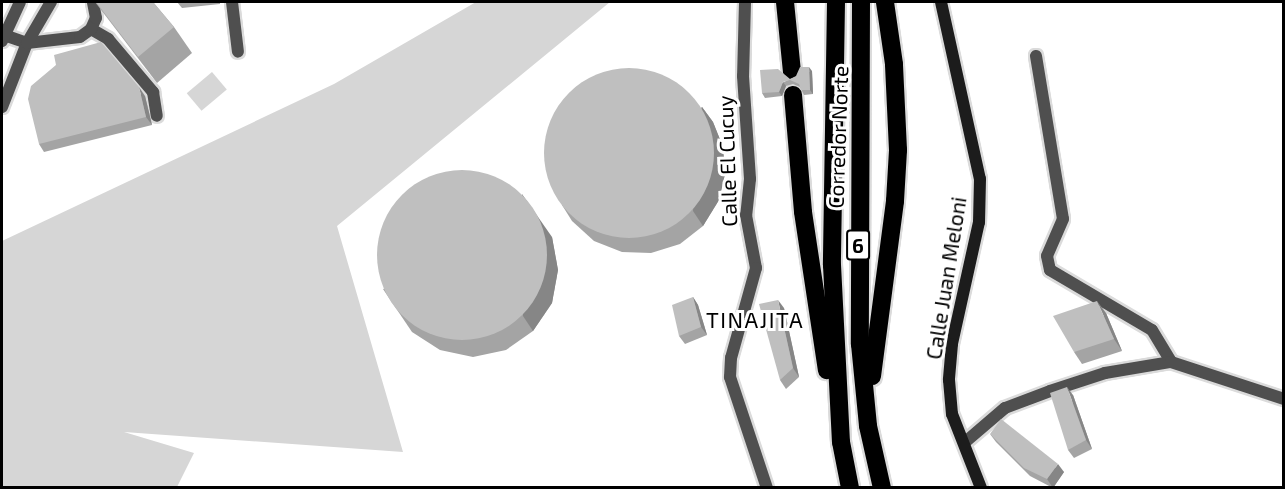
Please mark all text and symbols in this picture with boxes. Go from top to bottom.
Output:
street label: Corredor Norte [823,65,853,209]
street label: Calle El Cucuy [712,95,742,227]
street label: Calle Juan Meloni [921,195,971,361]
road number: 6 [846,228,870,262]
district label: TINAJITA [706,307,804,333]

